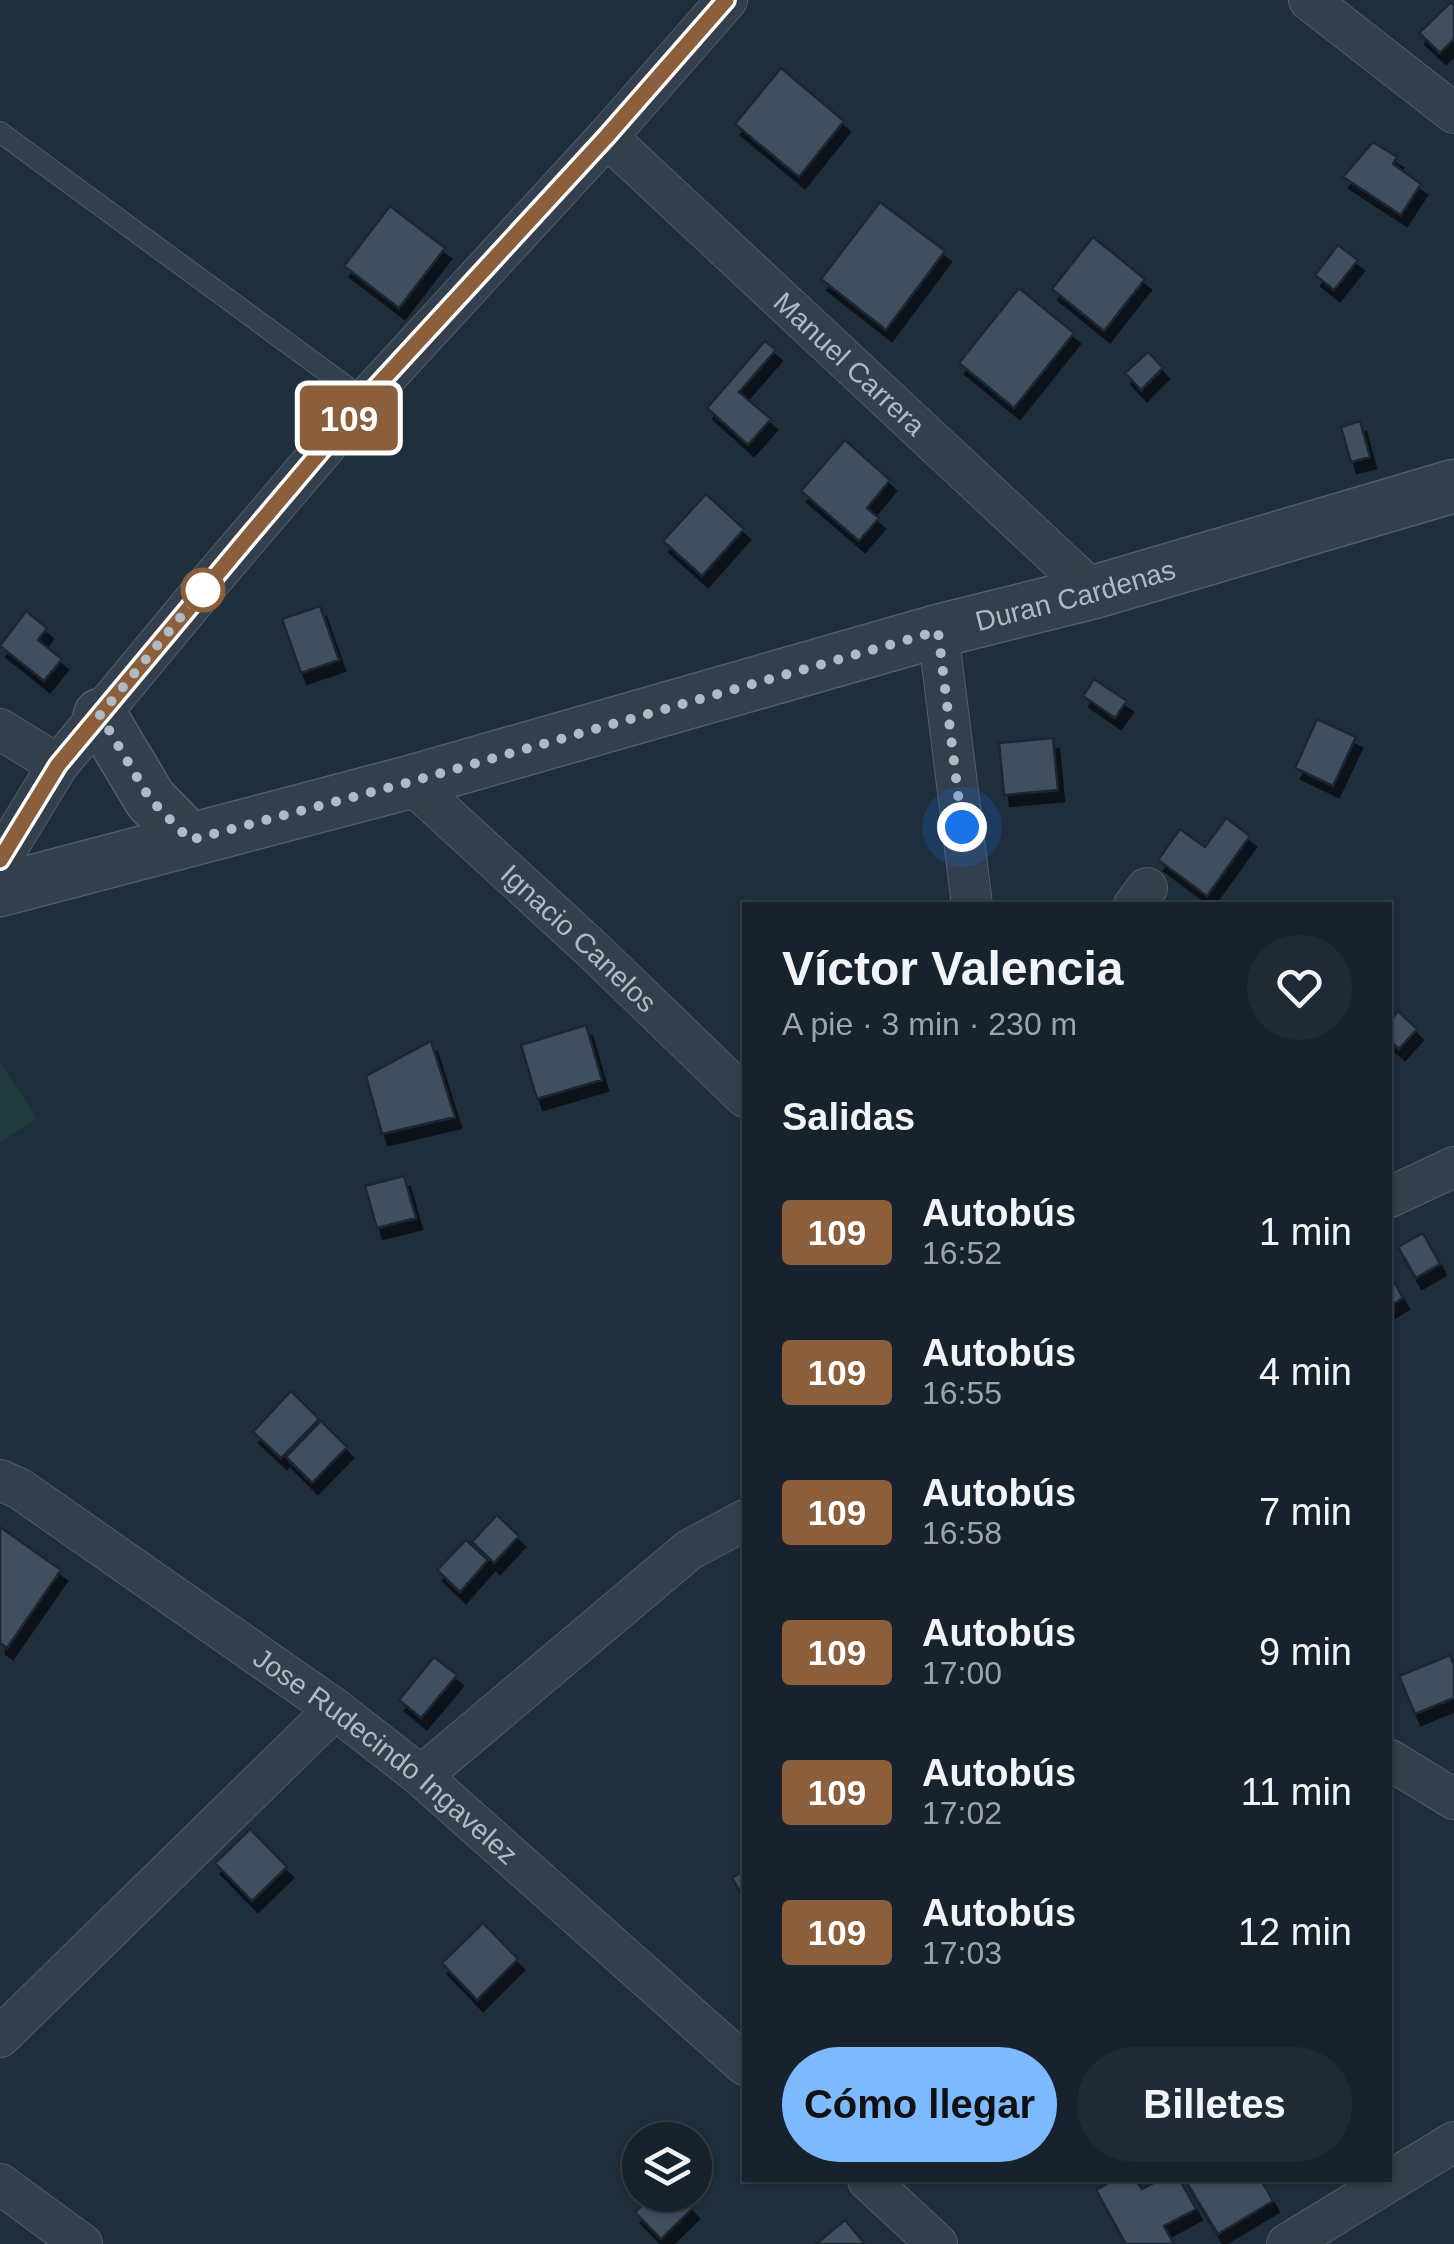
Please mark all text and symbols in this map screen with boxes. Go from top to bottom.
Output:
street label: Manuel Carrera [768,286,931,442]
line badge: 109 [292,386,406,450]
text: 109 [320,399,378,438]
street label: Duran Cardenas [972,554,1179,637]
unlabelled marker [182,569,224,611]
your location [937,802,987,852]
street label: Ignacio Canelos [495,859,662,1019]
button: heart [1247,935,1352,1040]
text: Víctor Valencia [782,942,1124,995]
text: A pie · 3 min · 230 m [782,1006,1077,1042]
text: Salidas [782,1096,915,1138]
text: Autobús [922,1192,1076,1234]
text: 1 min [1259,1211,1352,1253]
text: 109 [808,1213,866,1252]
text: 16:52 [922,1235,1002,1271]
text: Autobús [922,1332,1076,1374]
text: 4 min [1259,1351,1352,1393]
text: 109 [808,1353,866,1392]
text: 16:55 [922,1375,1002,1411]
text: Autobús [922,1472,1076,1514]
text: 7 min [1259,1491,1352,1533]
text: 109 [808,1493,866,1532]
text: 16:58 [922,1515,1002,1551]
text: Autobús [922,1612,1076,1654]
text: 9 min [1259,1631,1352,1673]
text: 109 [808,1633,866,1672]
street label: Jose Rudecindo Ingavelez [248,1642,524,1871]
text: 17:00 [922,1655,1002,1691]
text: Autobús [922,1752,1076,1794]
text: 11 min [1241,1771,1352,1813]
text: 109 [808,1773,866,1812]
text: 17:02 [922,1795,1002,1831]
text: Autobús [922,1892,1076,1934]
text: 12 min [1238,1911,1352,1953]
text: 109 [808,1913,866,1952]
text: 17:03 [922,1935,1002,1971]
button: Cómo llegar [782,2047,1057,2162]
button: Billetes [1077,2047,1352,2162]
map controls [622,2122,712,2212]
button: layers [622,2122,712,2212]

